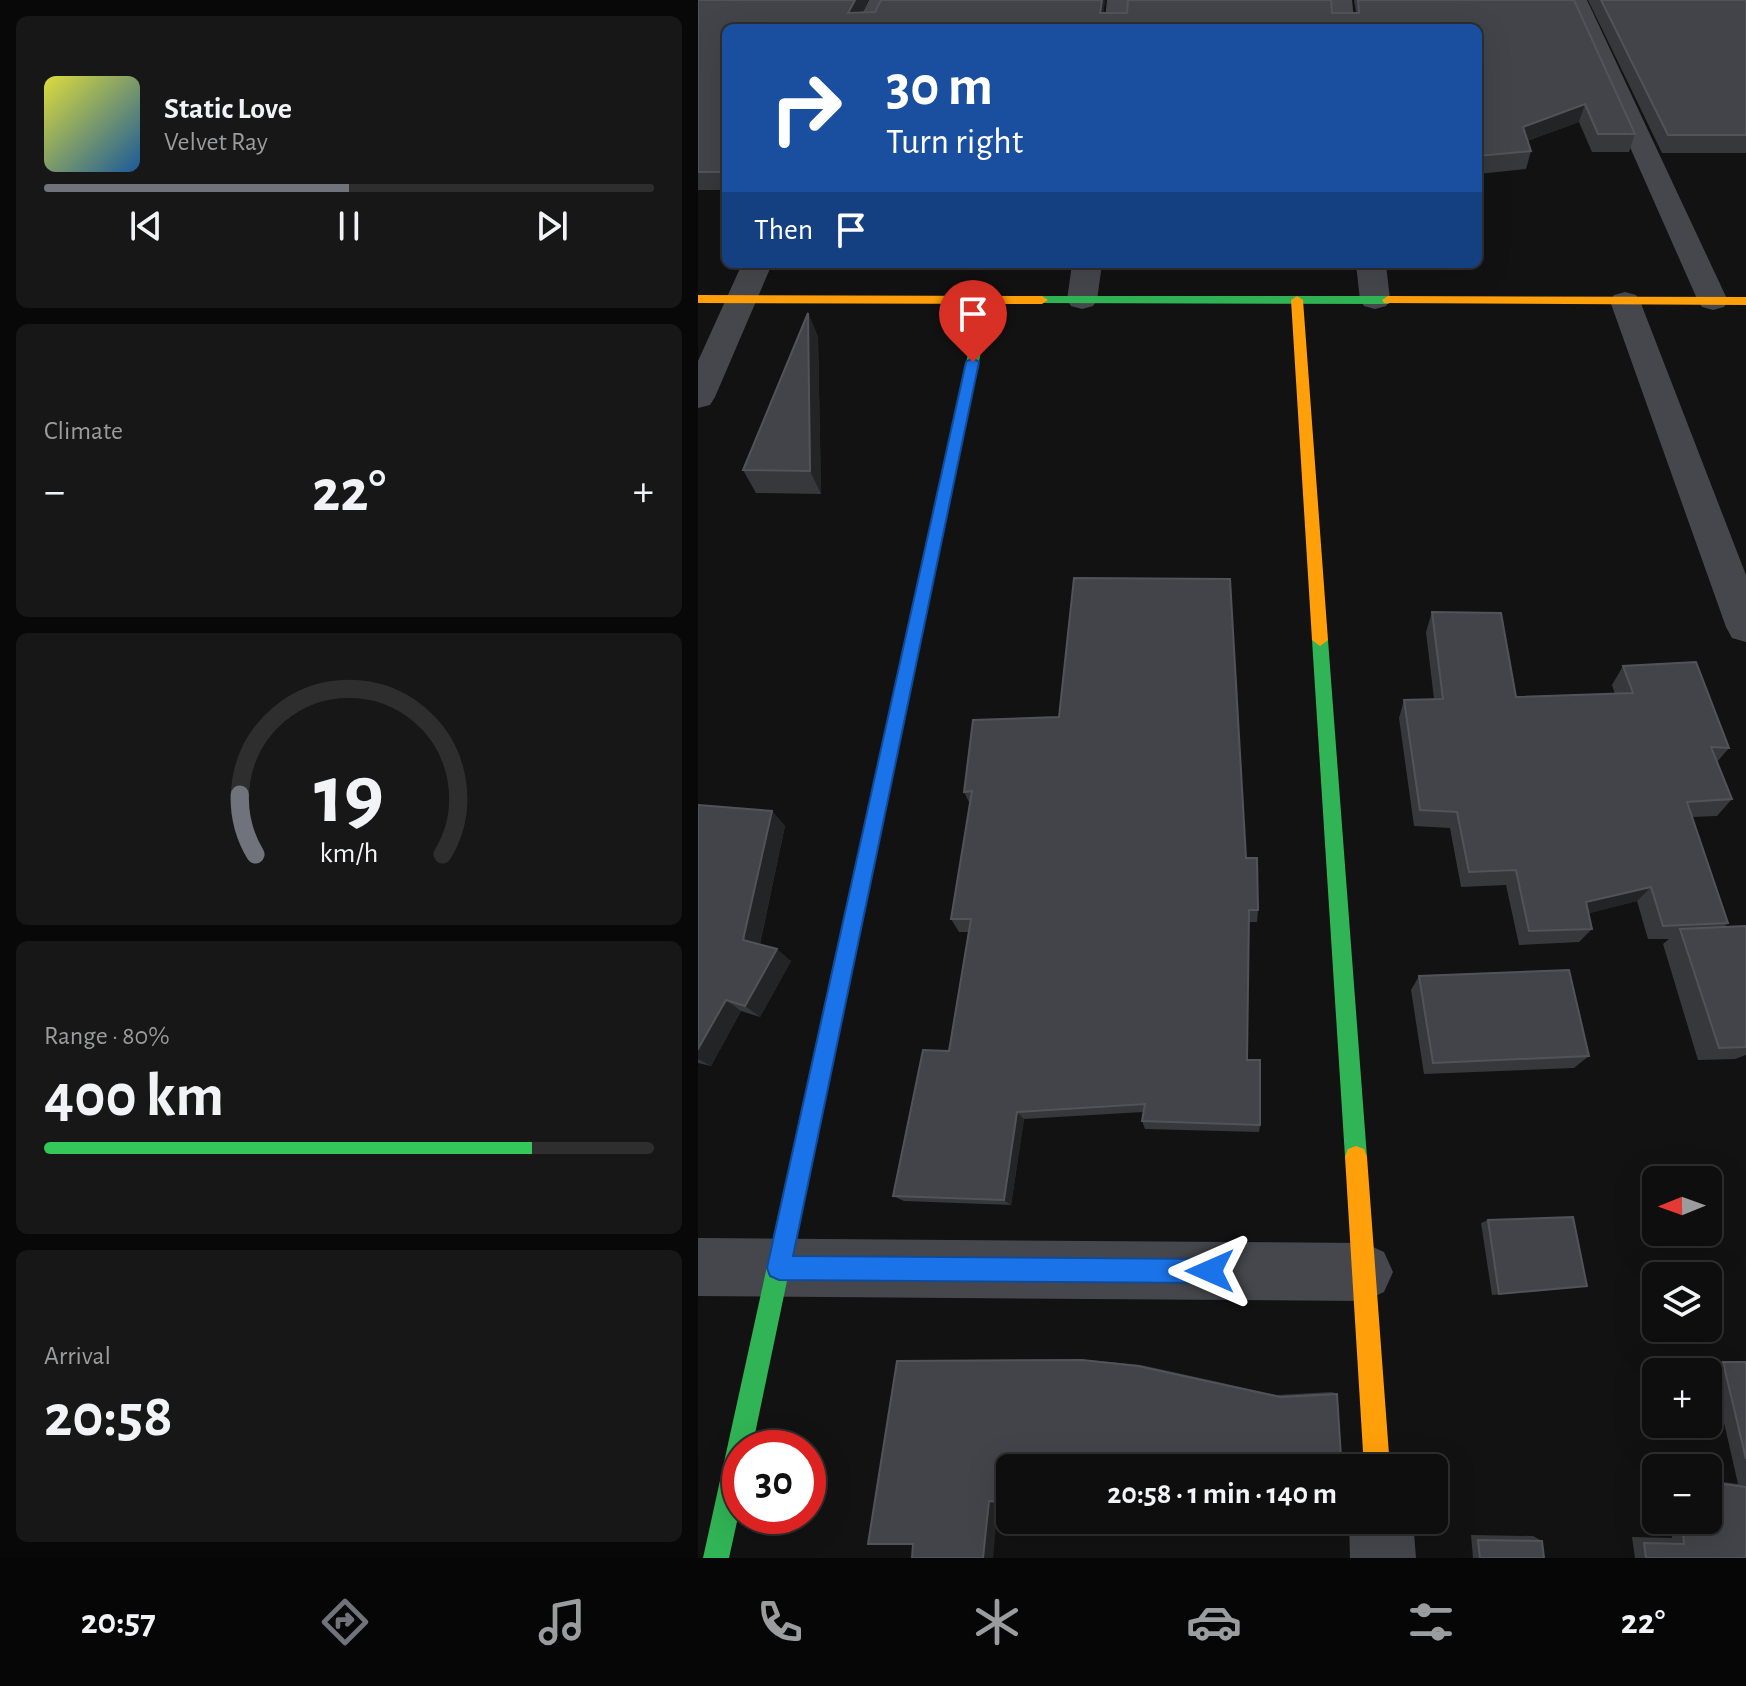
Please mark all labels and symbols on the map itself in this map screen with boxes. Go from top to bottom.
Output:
pin [939,280,1007,362]
north arrow [1642,1166,1722,1246]
position arrow [1168,1229,1252,1313]
speed limit sign: 30 [722,1430,826,1534]

